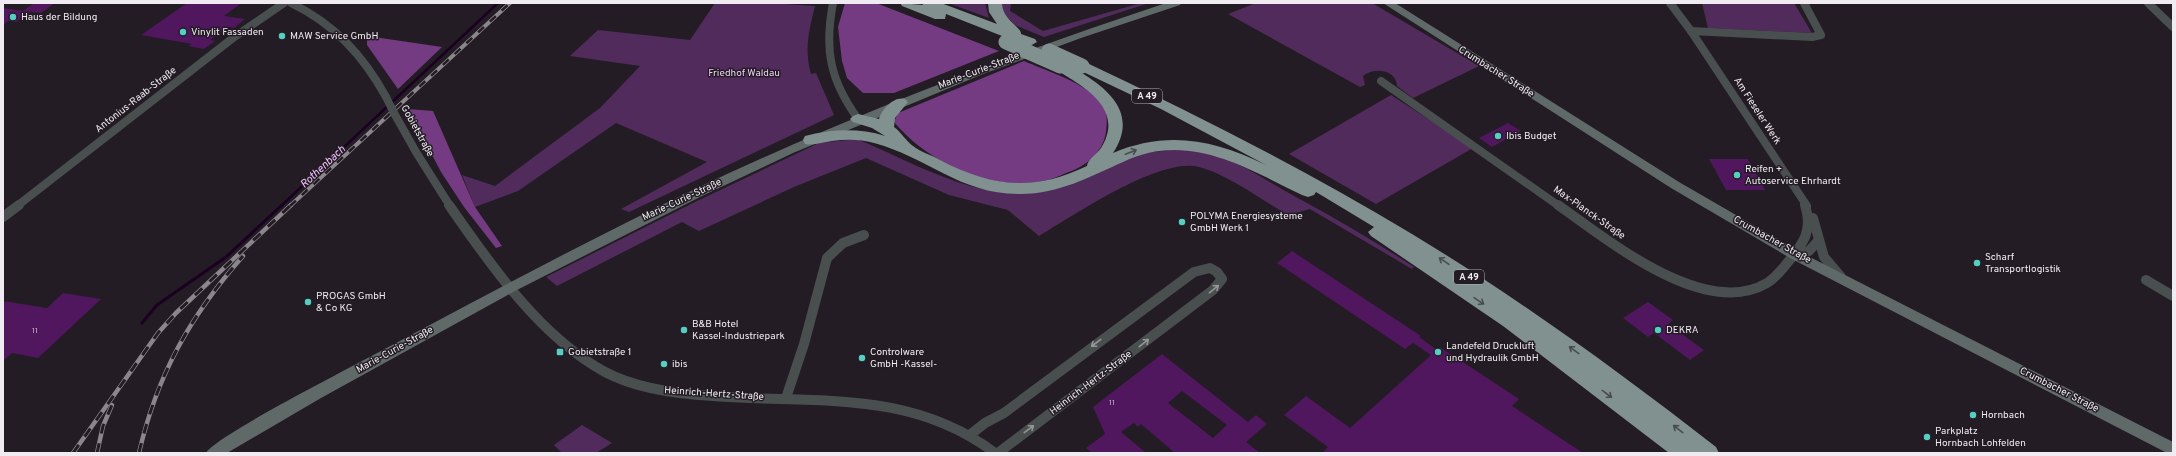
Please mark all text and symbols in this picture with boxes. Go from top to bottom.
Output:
place label: Haus der Bildung [21,11,97,24]
marker: Haus der Bildung [8,12,18,22]
place label: Vinylit Fassaden [191,26,264,39]
marker: Vinylit Fassaden [178,27,188,37]
place label: MAW Service GmbH [290,30,378,43]
marker: MAW Service GmbH [277,31,287,41]
street label: Crumbacher Straße [1456,43,1536,101]
street label: Marie-Curie-Straße [937,50,1021,92]
street label: Antonius-Raab-Straße [93,64,179,136]
park label: Friedhof Waldau [708,67,780,80]
street label: Am Fieseler Werk [1730,75,1784,147]
road number: A 49 [1132,89,1162,103]
street label: Gobietstraße [397,103,437,159]
place label: Ibis Budget [1506,130,1557,143]
marker: Ibis Budget [1493,131,1503,141]
water label: Rothenbach [297,142,349,192]
one-way arrow [1124,148,1136,156]
place label: Reifen + Autoservice Ehrhardt [1745,163,1841,188]
marker: Reifen + Autoservice Ehrhardt [1732,170,1742,180]
street label: Marie-Curie-Straße [640,176,724,224]
street label: Max-Planck-Straße [1550,183,1628,243]
place label: POLYMA Energiesysteme GmbH Werk 1 [1190,210,1303,235]
street label: Crumbacher Straße [1731,213,1813,267]
marker: POLYMA Energiesysteme GmbH Werk 1 [1177,217,1187,227]
place label: Scharf Transportlogistik [1985,251,2061,276]
one-way arrow [1439,257,1450,265]
marker: Scharf Transportlogistik [1972,258,1982,268]
road number: A 49 [1454,270,1484,284]
one-way arrow [1208,285,1219,294]
place label: PROGAS GmbH & Co KG [316,290,386,315]
marker: PROGAS GmbH & Co KG [303,297,313,307]
one-way arrow [1473,297,1484,305]
place label: B&B Hotel Kassel-Industriepark [692,318,785,343]
street label: Marie-Curie-Straße [354,323,436,377]
place label: DEKRA [1666,324,1699,337]
marker: B&B Hotel Kassel-Industriepark [679,325,689,335]
marker: DEKRA [1653,325,1663,335]
house number: 11 [32,326,38,336]
one-way arrow [1139,338,1150,347]
one-way arrow [1091,339,1102,347]
place label: Landefeld Druckluft und Hydraulik GmbH [1446,340,1539,365]
place label: Gobietstraße 1 [568,346,632,359]
place label: Controlware GmbH -Kassel- [870,346,937,371]
one-way arrow [1569,346,1580,354]
marker: Gobietstraße 1 [555,347,565,357]
marker: Landefeld Druckluft und Hydraulik GmbH [1433,347,1443,357]
street label: Heinrich-Hertz-Straße [1047,348,1135,418]
marker: Controlware GmbH -Kassel- [857,353,867,363]
place label: ibis [672,358,688,371]
marker: ibis [659,359,669,369]
street label: Crumbacher Straße [2017,364,2101,416]
street label: Heinrich-Hertz-Straße [664,384,764,404]
one-way arrow [1601,390,1612,398]
house number: 11 [1109,398,1115,408]
place label: Hornbach [1981,409,2025,422]
marker: Hornbach [1968,410,1978,420]
one-way arrow [1673,424,1684,433]
one-way arrow [1024,425,1035,434]
place label: Parkplatz Hornbach Lohfelden [1935,425,2026,450]
marker: Parkplatz Hornbach Lohfelden [1922,432,1932,442]

